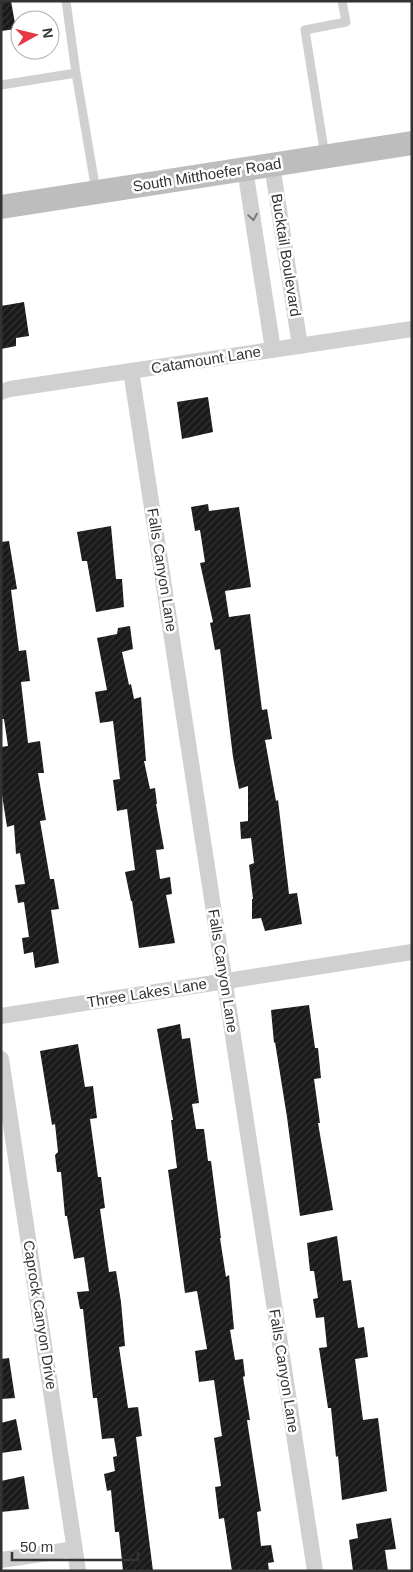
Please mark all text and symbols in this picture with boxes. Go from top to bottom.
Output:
north arrow [10,10,60,60]
text: N [39,27,57,39]
street label: South Mitthoefer Road [131,154,282,195]
street label: Bucktail Boulevard [268,192,305,318]
one-way arrow [247,213,257,221]
street label: Catamount Lane [150,342,262,377]
street label: Falls Canyon Lane [144,507,181,633]
street label: Falls Canyon Lane [205,908,242,1034]
street label: Three Lakes Lane [86,975,208,1010]
street label: Caprock Canyon Drive [20,1239,61,1391]
street label: Falls Canyon Lane [266,1308,303,1434]
scale bar [12,1530,139,1562]
text: 50 m [20,1538,53,1555]

